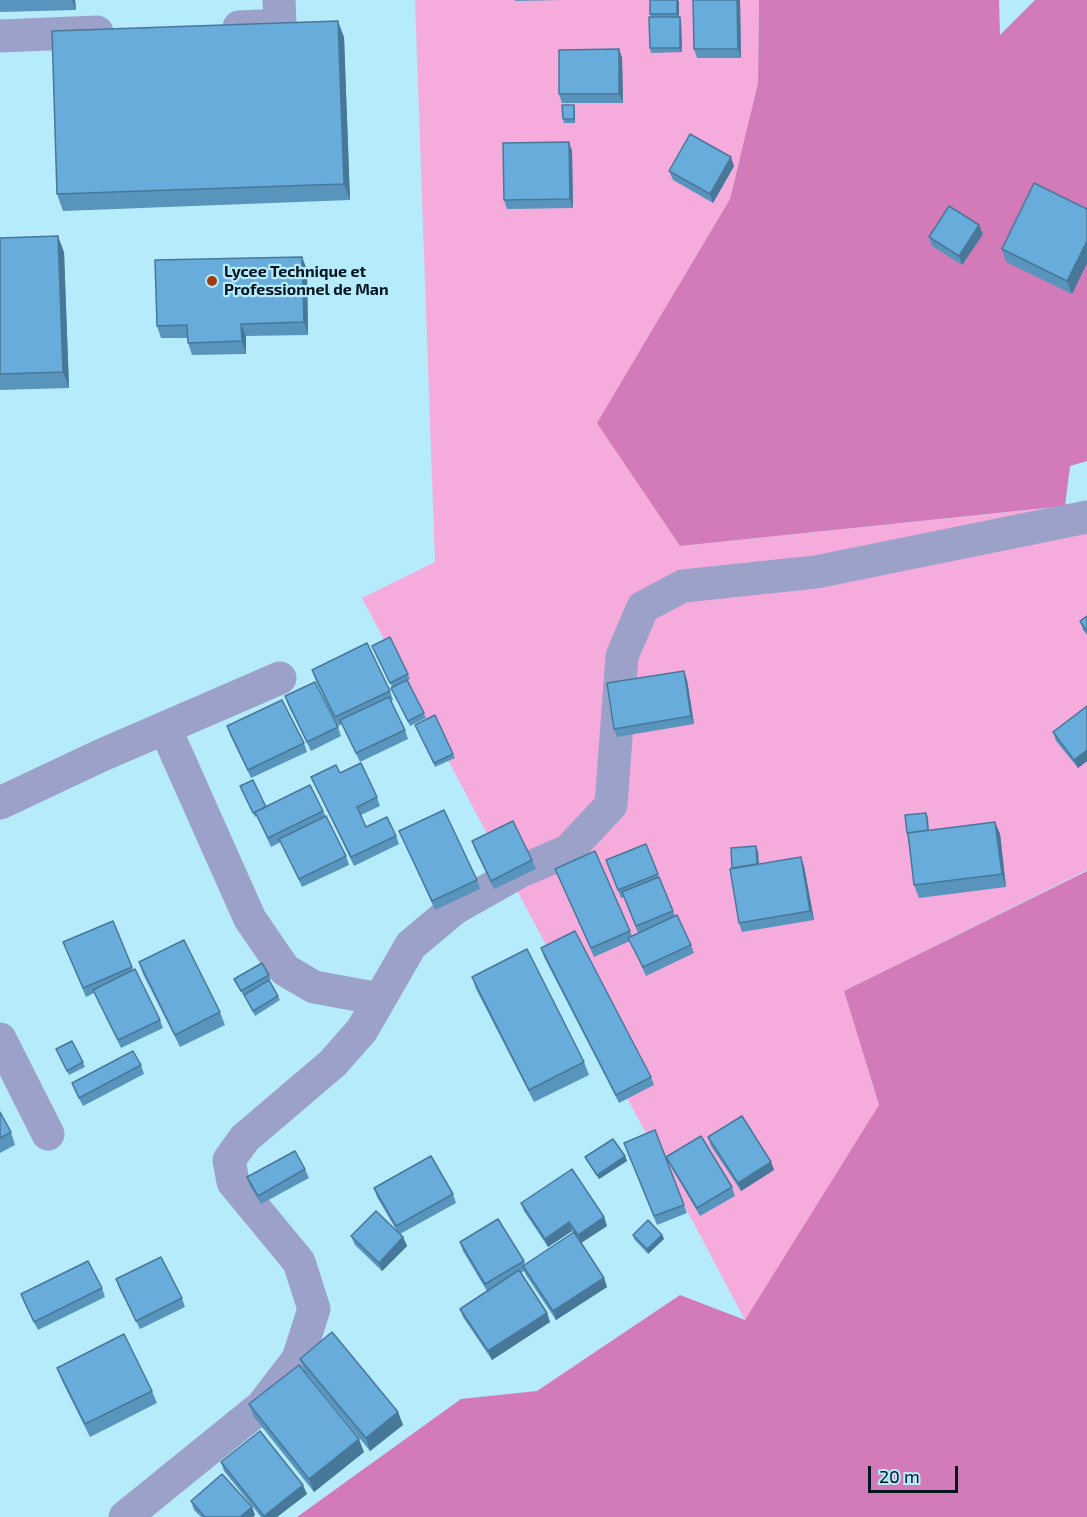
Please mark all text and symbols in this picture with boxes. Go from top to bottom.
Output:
place label: Lycee Technique et Professionnel de Man [224,262,389,300]
marker: Lycee Technique et Professionnel de Man [205,274,219,288]
scale bar [871,1454,961,1492]
text: 20 m [879,1465,920,1487]

